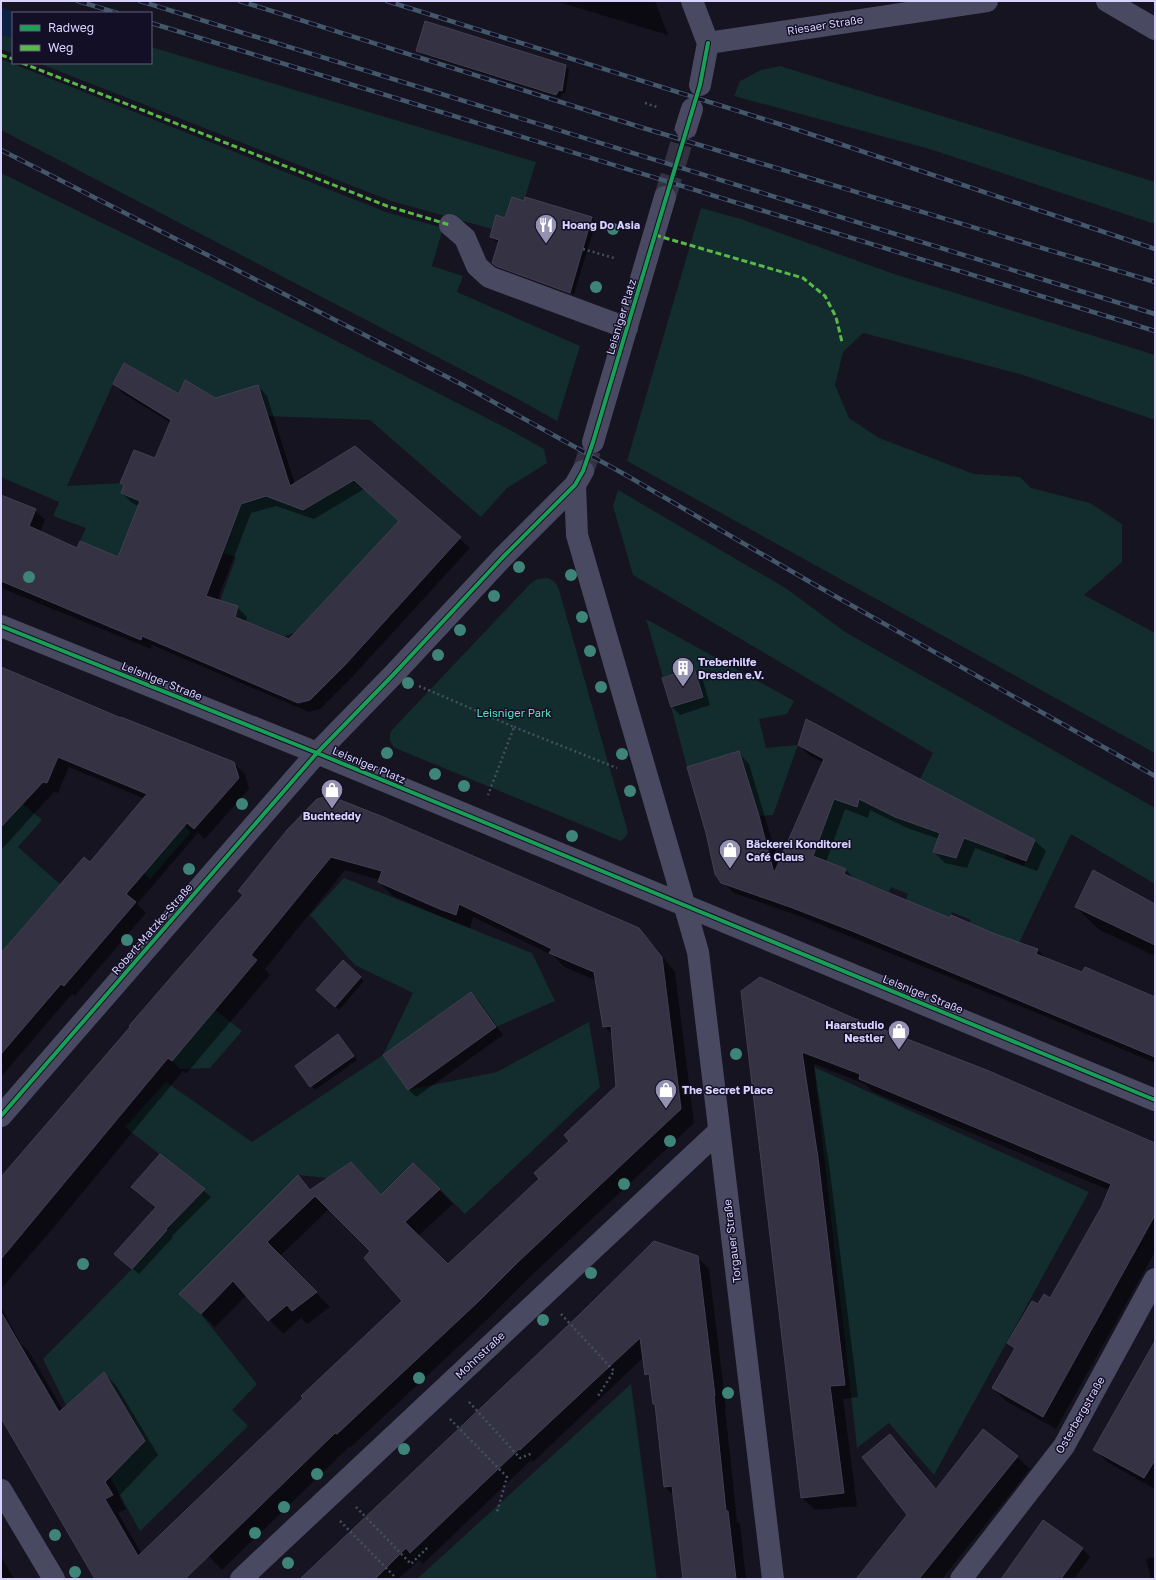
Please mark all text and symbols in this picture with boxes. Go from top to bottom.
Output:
legend [12,12,152,64]
street label: Riesaer Straße [786,12,864,37]
text: Radweg [48,20,94,35]
text: Weg [48,40,73,55]
restaurant icon: Hoang Do Asia [533,212,559,245]
place label: Hoang Do Asia [562,218,640,231]
street label: Leisniger Platz [603,277,638,356]
building icon: Treberhilfe Dresden e.V. [670,655,696,688]
place label: Treberhilfe Dresden e.V. [698,655,764,681]
street label: Leisniger Straße [120,658,204,703]
park label: Leisniger Park [476,706,552,719]
street label: Leisniger Platz [331,743,408,786]
shop icon: Buchteddy [319,777,345,810]
place label: Buchteddy [303,809,362,822]
shop icon: Bäckerei Konditorei Café Claus [717,837,743,870]
place label: Bäckerei Konditorei Café Claus [746,837,851,863]
street label: Robert-Matzke-Straße [108,880,195,977]
street label: Leisniger Straße [881,971,965,1016]
place label: Haarstudio Nestler [825,1018,885,1044]
shop icon: Haarstudio Nestler [886,1018,912,1051]
shop icon: The Secret Place [653,1077,679,1110]
place label: The Secret Place [682,1083,774,1096]
street label: Torgauer Straße [720,1199,743,1284]
street label: Mohnstraße [452,1328,507,1381]
street label: Osterbergstraße [1052,1374,1107,1455]

